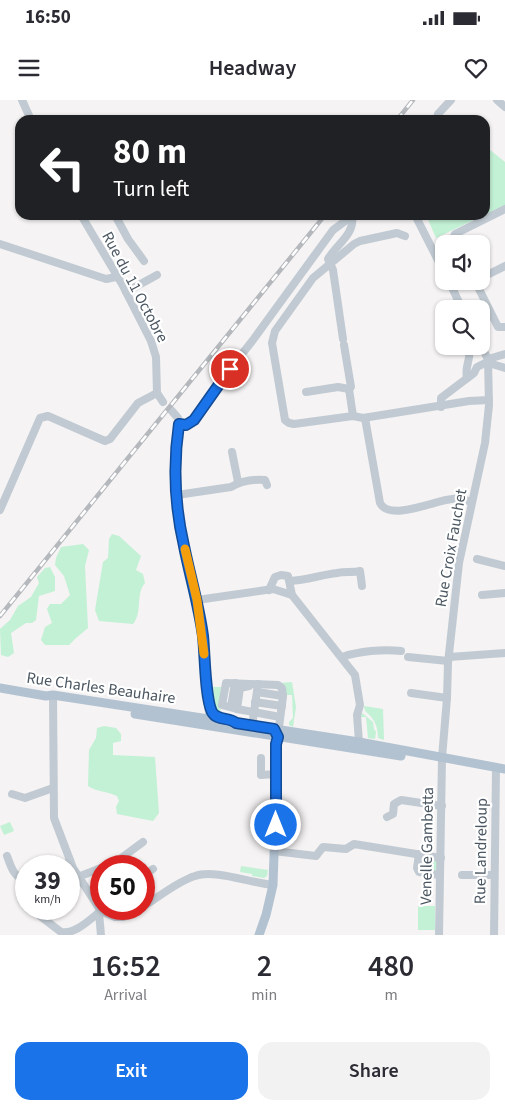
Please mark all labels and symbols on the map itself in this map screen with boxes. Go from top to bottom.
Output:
street label: Rue du 11 Octobre [96,228,174,346]
pin [209,348,251,390]
street label: Rue Croix Fauchet [430,487,472,609]
street label: Rue Charles Beauhaire [25,667,177,709]
street label: Venelle Gambetta [415,787,439,905]
position arrow [249,798,301,850]
street label: Rue Landreloup [469,798,493,904]
speed limit sign: 50 [90,855,155,920]

